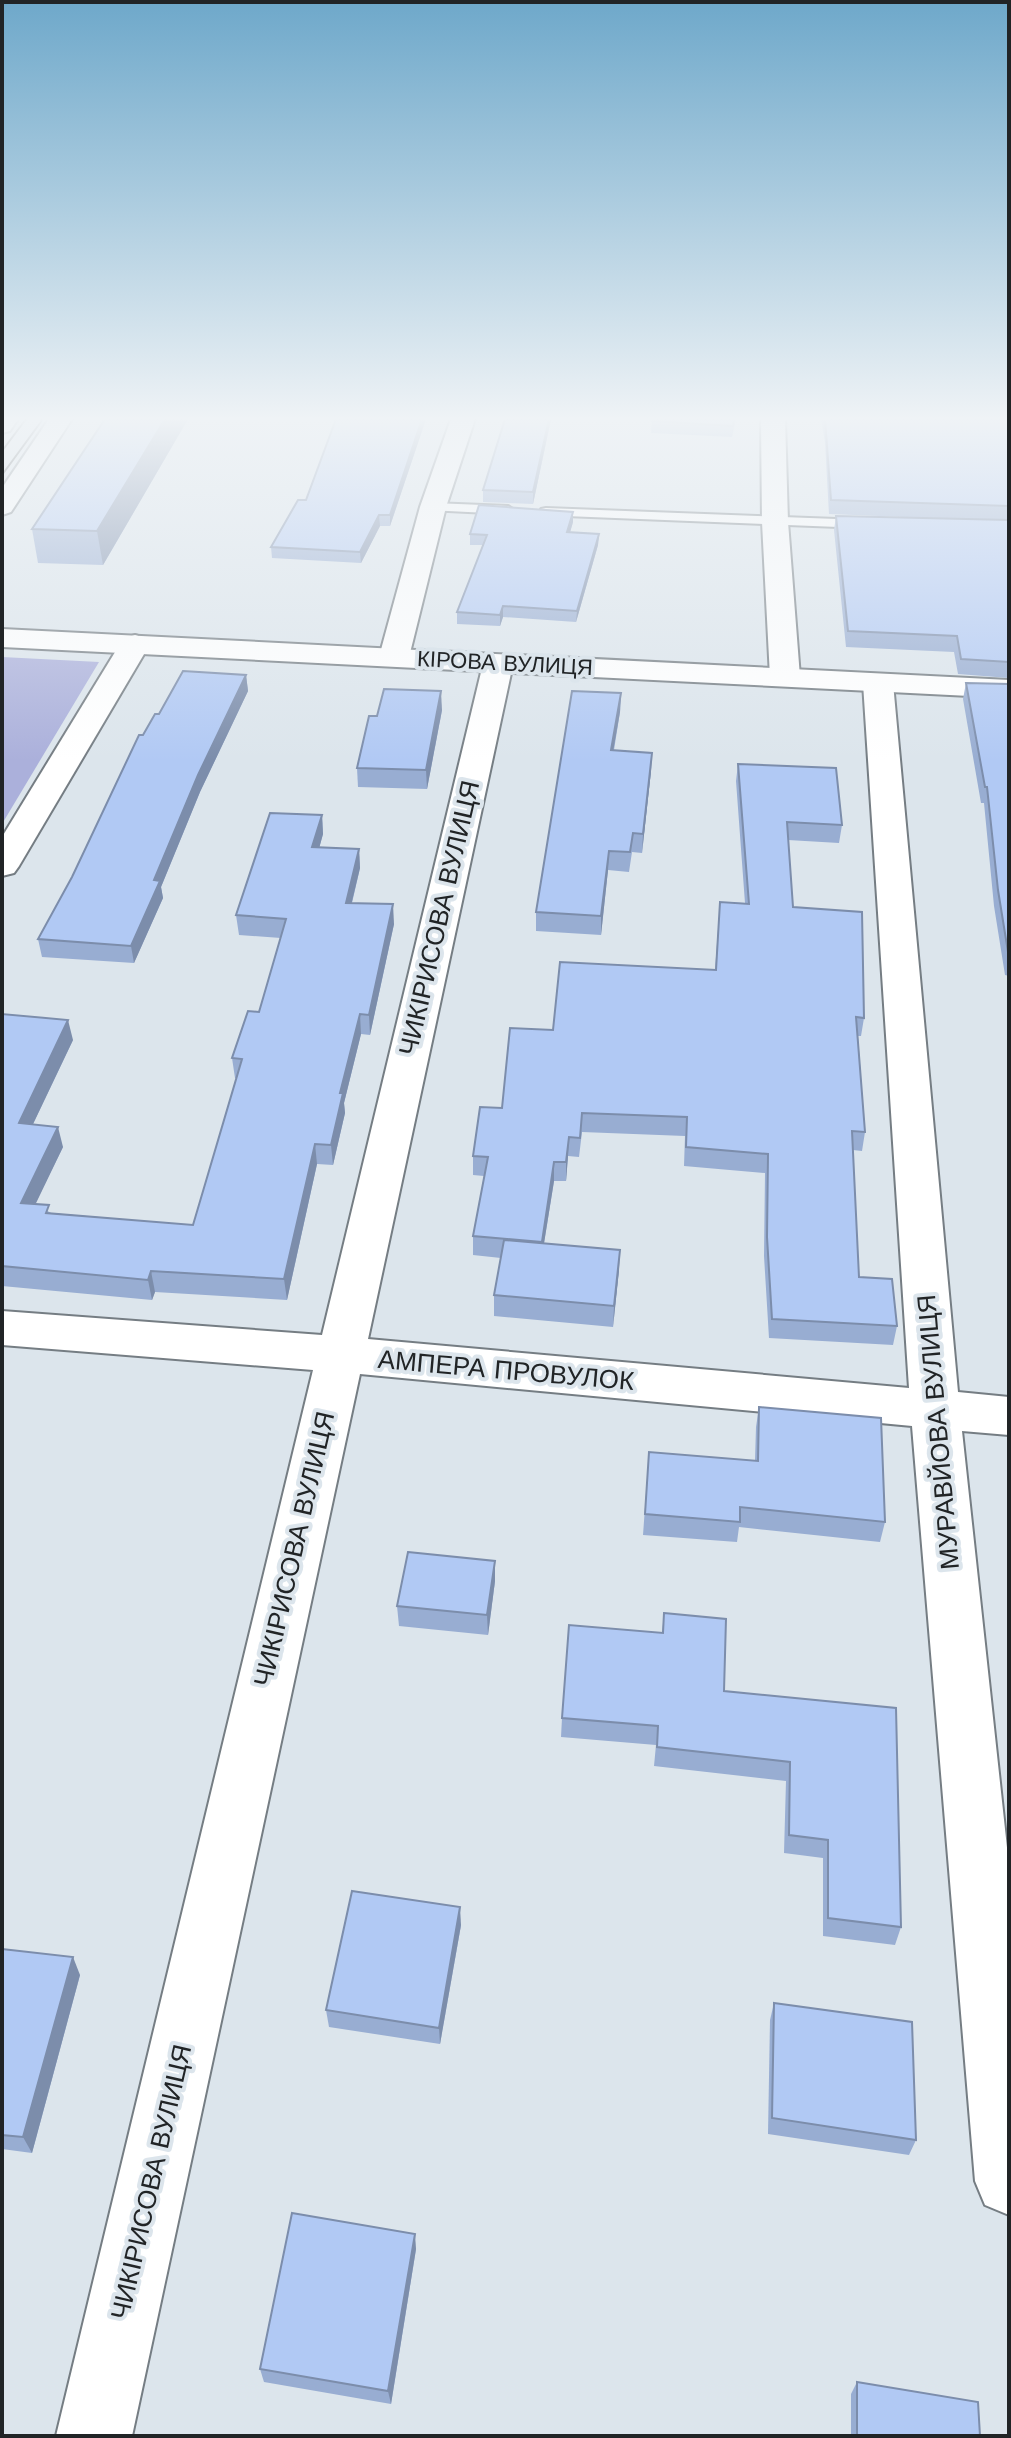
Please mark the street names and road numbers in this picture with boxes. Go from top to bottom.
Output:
street label: КІРОВА ВУЛИЦЯ [416,646,594,680]
street label: ЧИКІРИСОВА ВУЛИЦЯ [393,778,485,1058]
street label: МУРАВЙОВА ВУЛИЦЯ [911,1293,965,1571]
street label: АМПЕРА ПРОВУЛОК [377,1344,635,1396]
street label: ЧИКІРИСОВА ВУЛИЦЯ [248,1409,340,1689]
street label: ЧИКІРИСОВА ВУЛИЦЯ [105,2042,197,2322]

